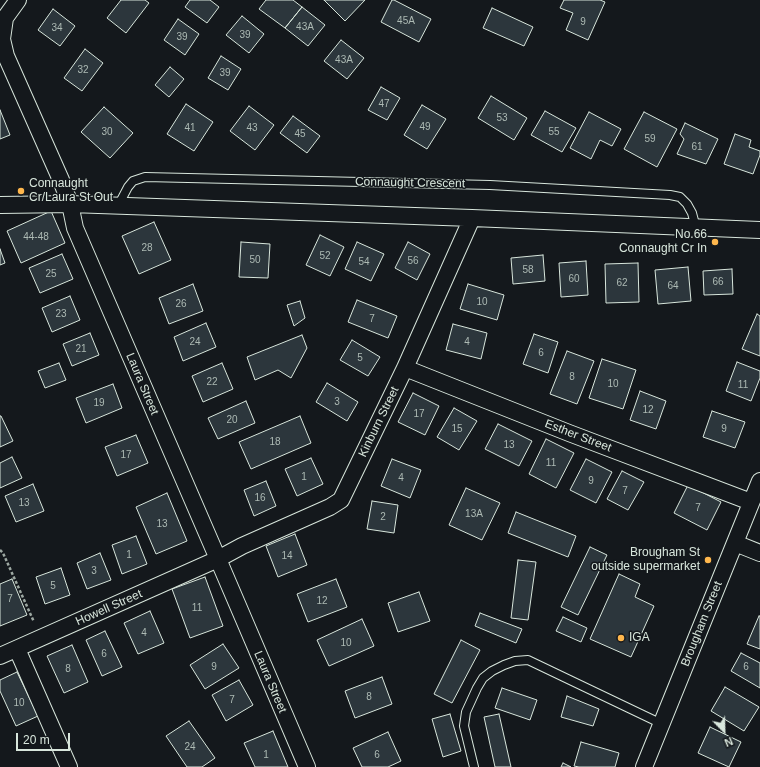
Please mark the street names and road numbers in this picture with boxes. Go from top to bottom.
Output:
street label: Connaught Crescent [355,175,465,191]
street label: Laura Street [122,351,162,417]
street label: Kinburn Street [356,384,402,460]
street label: Esther Street [543,417,613,455]
street label: Brougham Street [678,579,726,669]
street label: Howell Street [73,587,145,629]
street label: Laura Street [250,649,290,715]

